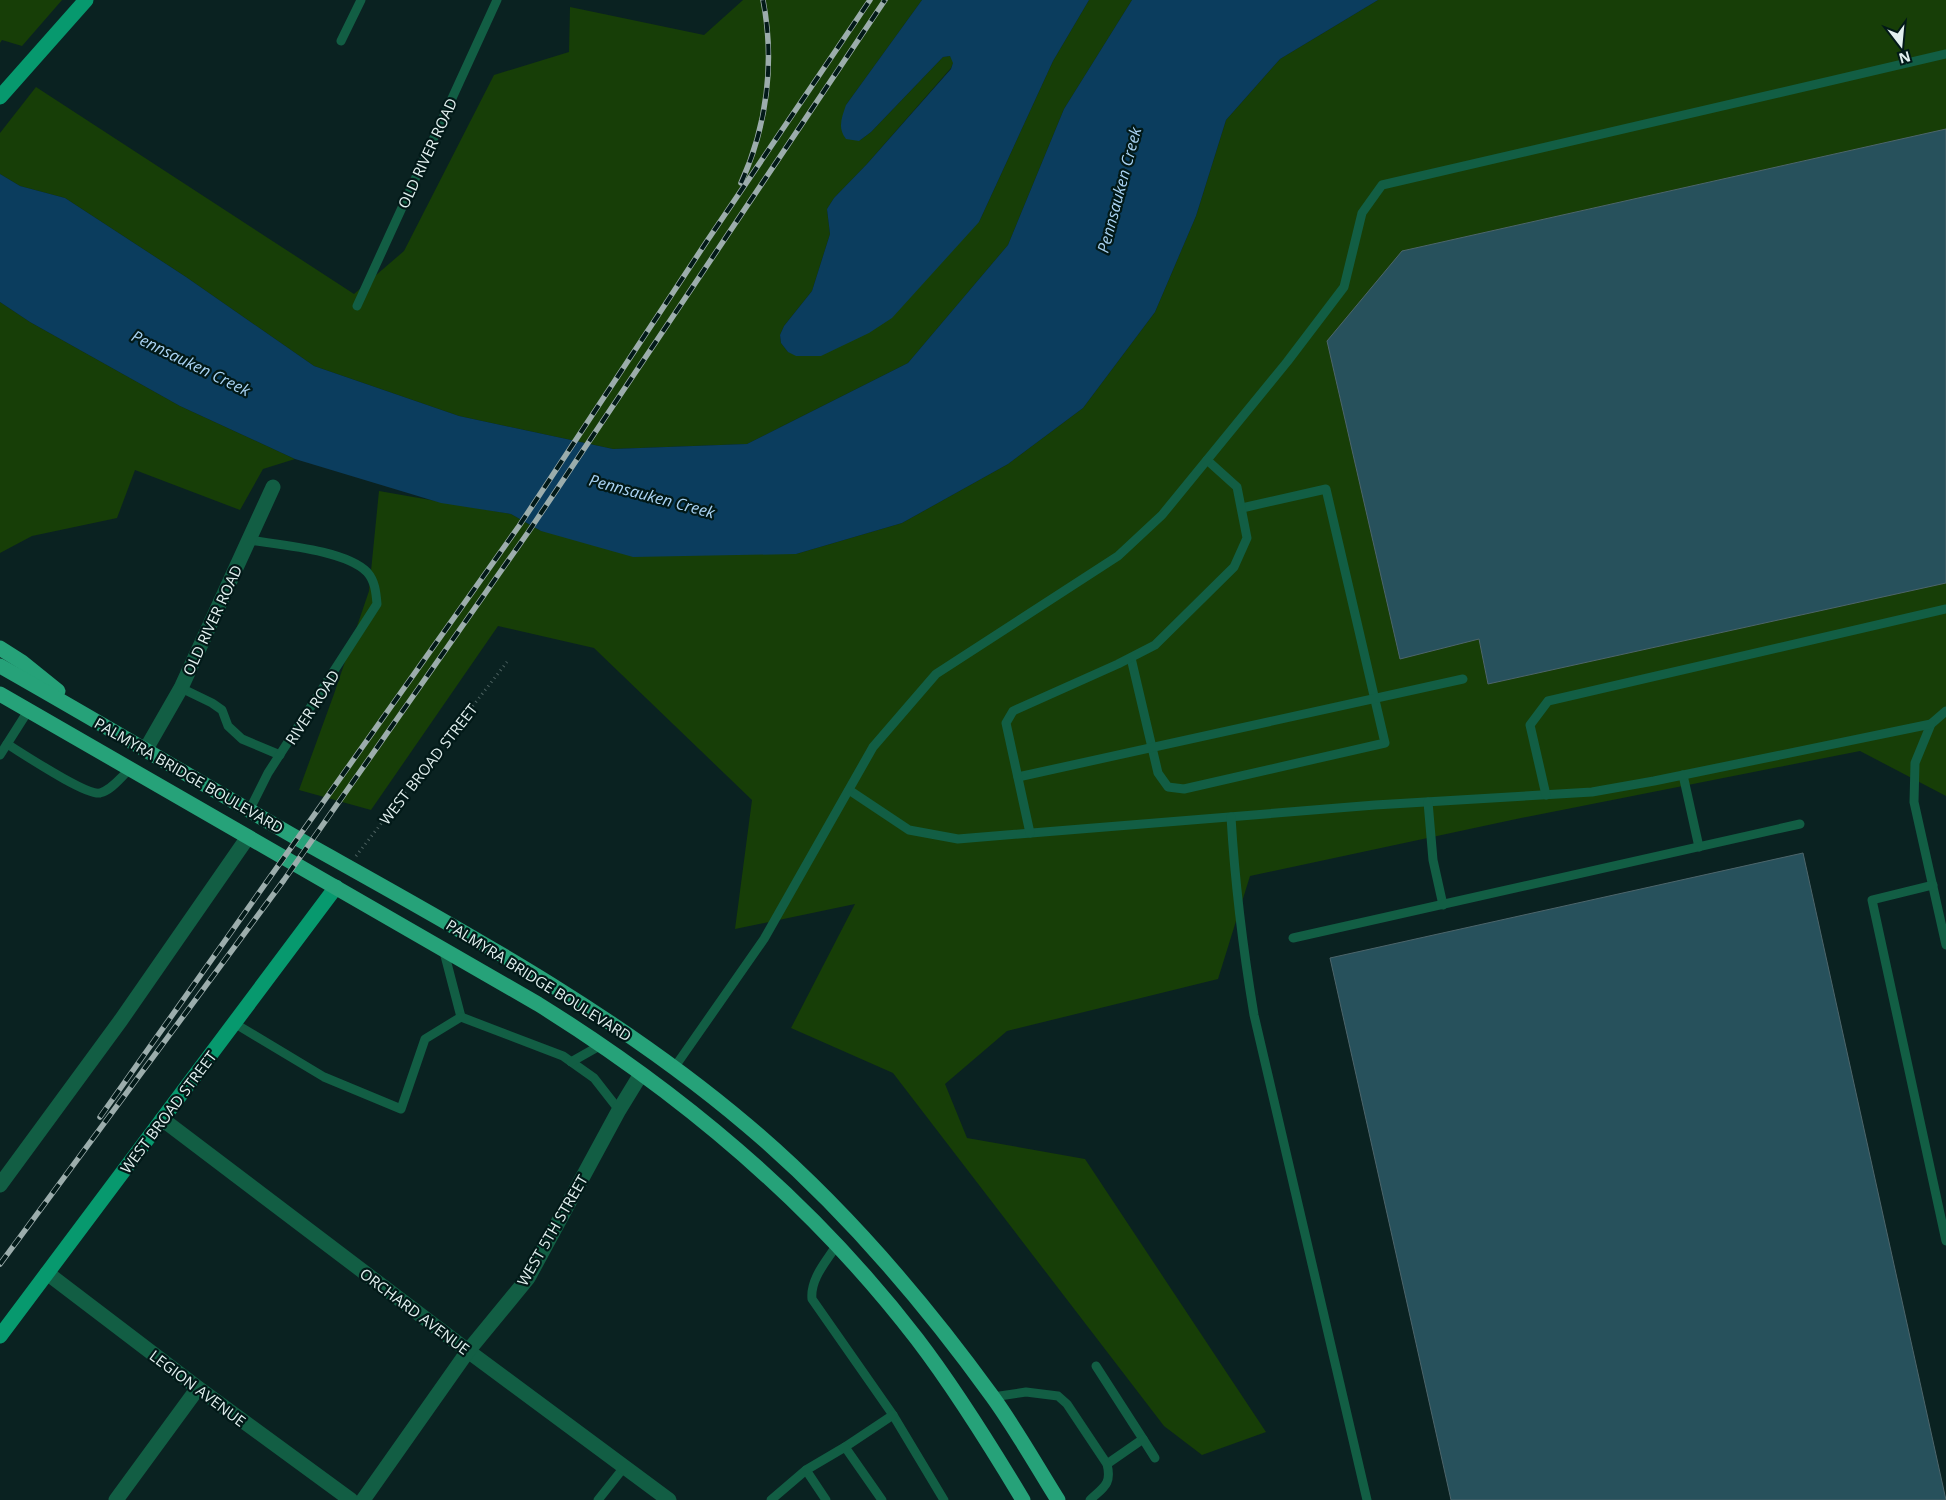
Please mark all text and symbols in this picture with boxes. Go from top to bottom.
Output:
north arrow [1876,20,1926,70]
text: N [1897,47,1913,69]
street label: OLD RIVER ROAD [393,95,461,211]
water label: Pennsauken Creek [1092,124,1147,255]
water label: Pennsauken Creek [128,325,255,402]
water label: Pennsauken Creek [587,469,718,524]
street label: OLD RIVER ROAD [178,562,246,678]
street label: RIVER ROAD [280,666,344,748]
street label: WEST BROAD STREET [375,699,482,829]
street label: PALMYRA BRIDGE BOULEVARD [91,713,287,837]
street label: PALMYRA BRIDGE BOULEVARD [443,915,635,1045]
street label: WEST BROAD STREET [115,1046,221,1177]
street label: WEST 5TH STREET [512,1170,592,1289]
street label: ORCHARD AVENUE [356,1263,474,1359]
street label: LEGION AVENUE [146,1345,250,1431]

